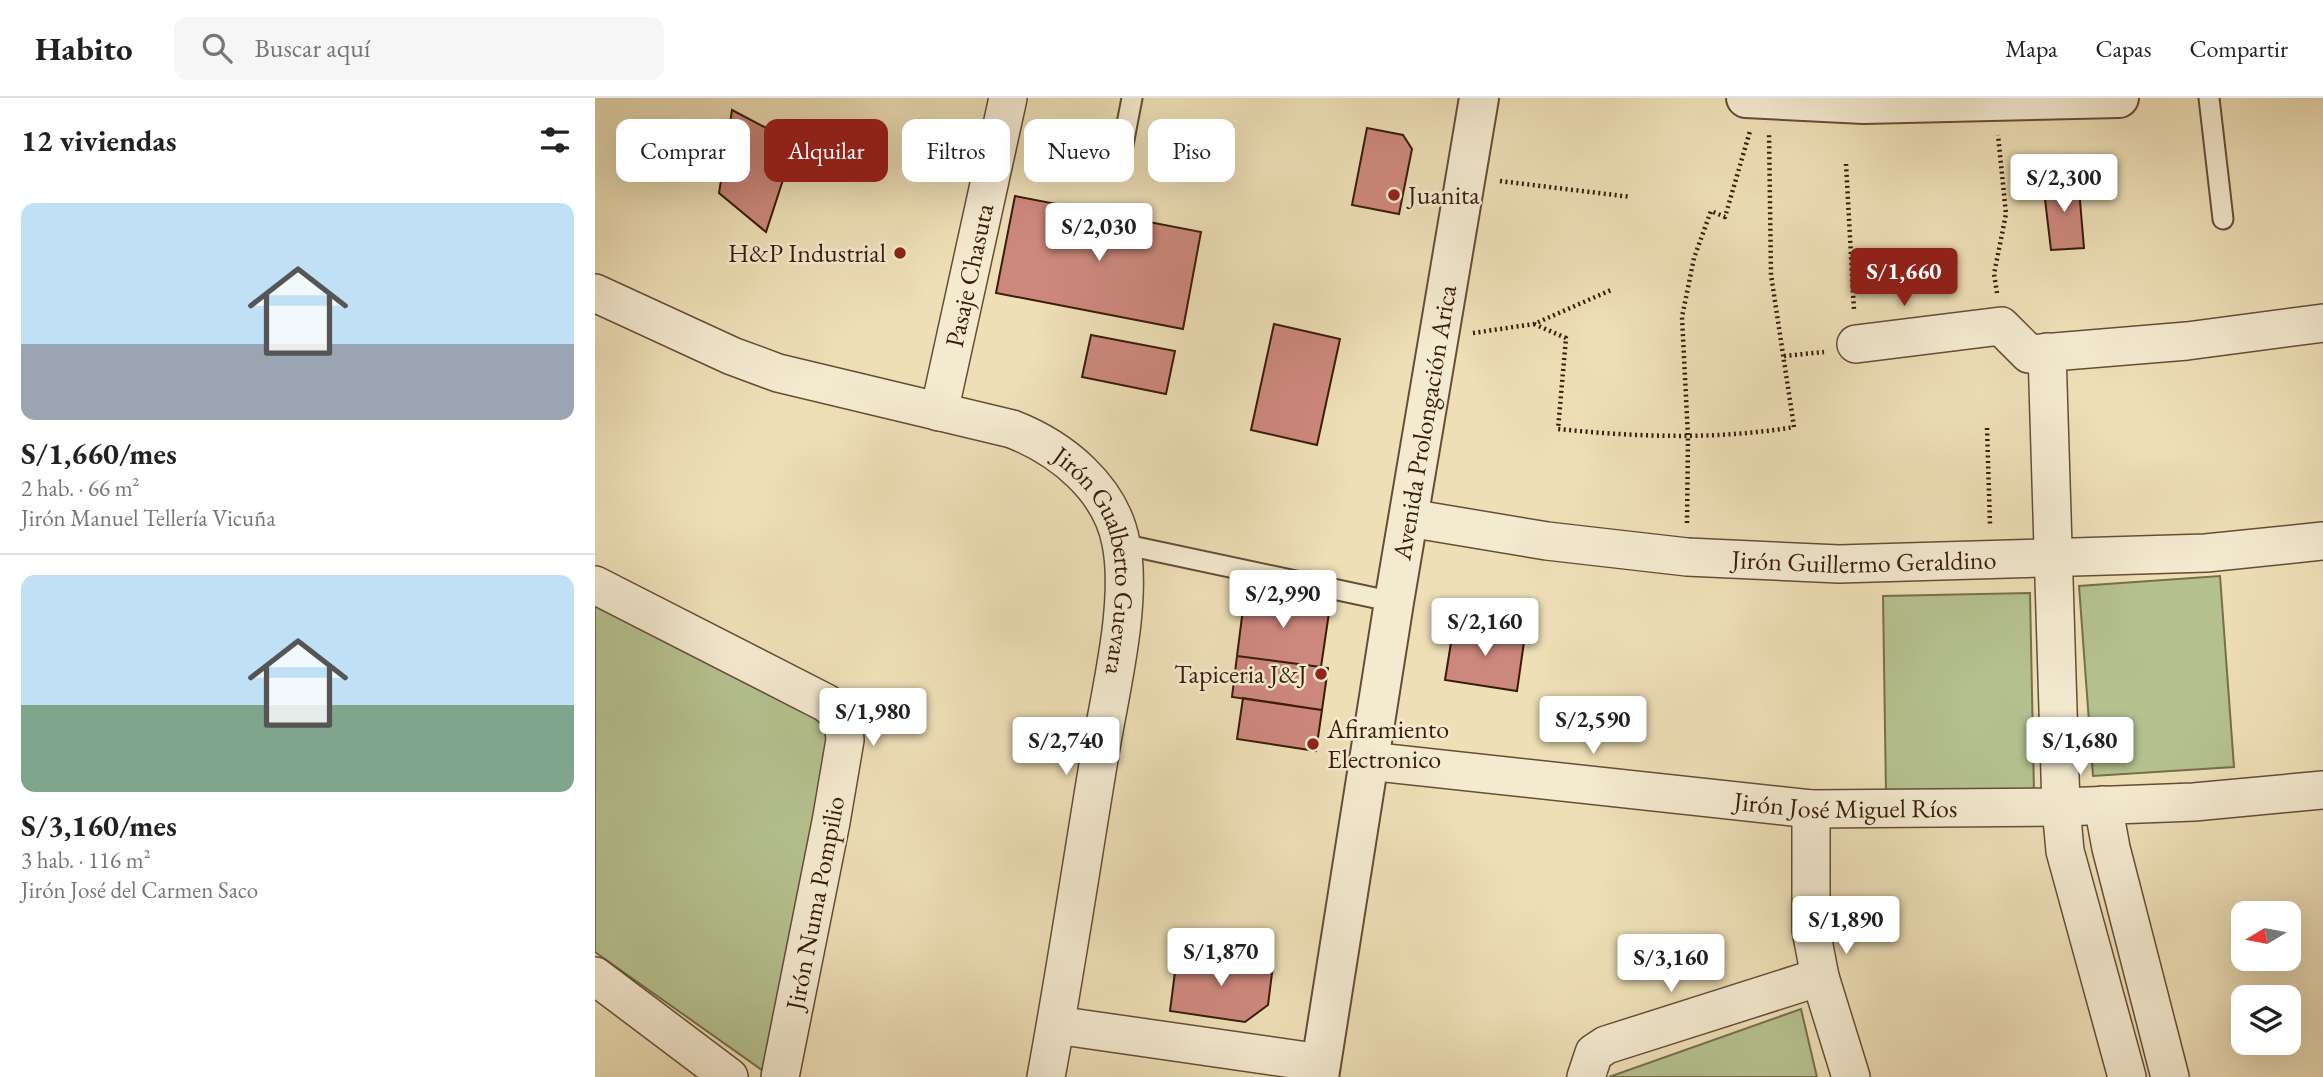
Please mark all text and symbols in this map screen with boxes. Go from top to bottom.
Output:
search box [174,17,664,80]
text: Habito [35,27,132,70]
icon: search [198,29,236,67]
text: Buscar aquí [254,31,370,65]
text: Mapa [2005,33,2057,64]
text: Capas [2095,33,2151,64]
text: Compartir [2189,33,2288,64]
chip: Comprar [616,119,750,182]
chip: Alquilar [764,119,888,182]
chip: Filtros [902,119,1010,182]
chip: Nuevo [1024,119,1134,182]
chip: Piso [1148,119,1235,182]
text: 12 viviendas [21,121,177,160]
icon: filters [536,121,574,159]
pin: S/2,300 [1999,155,2129,214]
text: S/2,300 [2026,162,2102,192]
place label: Juanita [1406,178,1480,212]
marker: Juanita [1386,187,1402,203]
street label: Pasaje Chasuta [937,200,1001,350]
pin: S/2,030 [1034,204,1164,263]
text: S/2,030 [1061,211,1137,241]
place label: H&P Industrial [728,236,886,270]
marker: H&P Industrial [892,245,908,261]
icon: home [235,248,361,374]
pin: S/1,660 [1839,248,1969,308]
text: S/1,660 [1866,256,1942,286]
street label: Avenida Prolongación Arica [1384,282,1464,564]
text: S/1,660/mes [21,434,177,473]
street label: Jirón Gualberto Guevara [1045,437,1141,678]
text: 2 hab. · 66 m² [21,473,140,503]
text: Jirón Manuel Tellería Vicuña [21,503,276,533]
street label: Jirón Guillermo Geraldino [1729,542,1997,581]
pin: S/2,990 [1218,570,1348,630]
text: S/2,990 [1245,578,1321,608]
pin: S/2,160 [1420,598,1550,658]
text: S/2,160 [1447,606,1523,636]
icon: home [235,620,361,746]
place label: Tapiceria J&J [1174,657,1307,691]
marker: Tapiceria J&J [1313,666,1329,682]
pin: S/1,980 [808,688,938,748]
text: S/1,980 [835,696,911,726]
pin: S/2,590 [1528,696,1658,756]
text: S/2,590 [1555,704,1631,734]
place label: Afiramiento Electronico [1326,712,1449,776]
pin: S/2,740 [1001,718,1131,777]
pin: S/1,680 [2015,718,2145,777]
text: S/2,740 [1028,725,1104,755]
text: S/1,680 [2042,725,2118,755]
marker: Afiramiento Electronico [1305,736,1321,752]
street label: Jirón José Miguel Ríos [1730,784,1957,826]
street label: Jirón Numa Pompilio [777,793,852,1015]
text: S/3,160/mes [21,806,177,845]
text: 3 hab. · 116 m² [21,845,151,875]
text: Jirón José del Carmen Saco [21,875,258,905]
pin: S/1,890 [1781,896,1911,956]
north arrow [2231,901,2301,971]
map controls [2231,901,2301,1055]
text: S/1,890 [1808,904,1884,934]
pin: S/1,870 [1156,928,1286,988]
pin: S/3,160 [1606,934,1736,994]
text: S/1,870 [1183,936,1259,966]
text: S/3,160 [1633,942,1709,972]
button: layers [2231,985,2301,1055]

